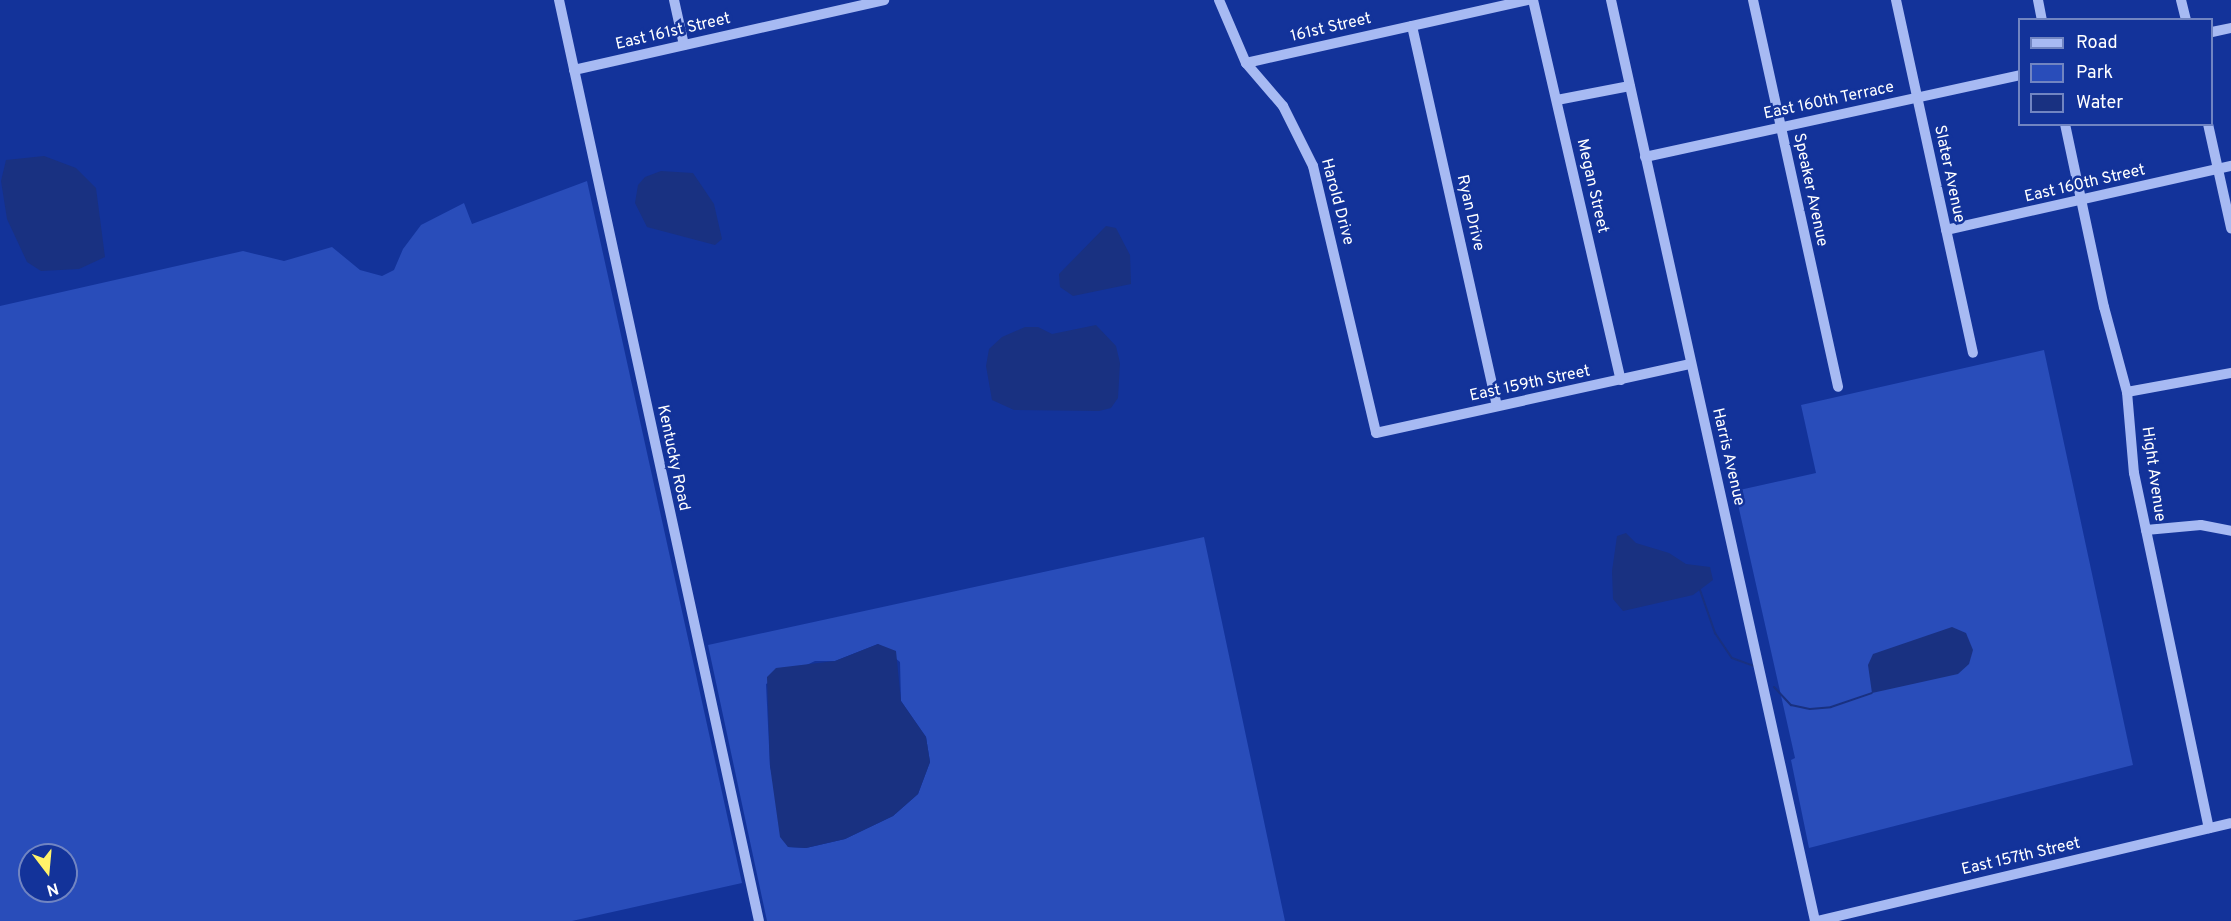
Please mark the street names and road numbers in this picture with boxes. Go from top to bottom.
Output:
street label: East 161st Street [614,9,732,55]
street label: 161st Street [1289,9,1373,47]
street label: East 160th Terrace [1762,78,1896,124]
street label: Slater Avenue [1929,123,1969,225]
street label: Speaker Avenue [1789,131,1831,249]
street label: Megan Street [1572,137,1612,235]
street label: Harold Drive [1316,157,1358,247]
street label: East 160th Street [2023,161,2147,207]
street label: Ryan Drive [1452,173,1488,253]
street label: East 159th Street [1468,362,1592,406]
street label: Kentucky Road [652,403,694,513]
street label: Harris Avenue [1707,406,1749,508]
street label: Hight Avenue [2137,425,2169,523]
street label: East 157th Street [1960,834,2082,880]

